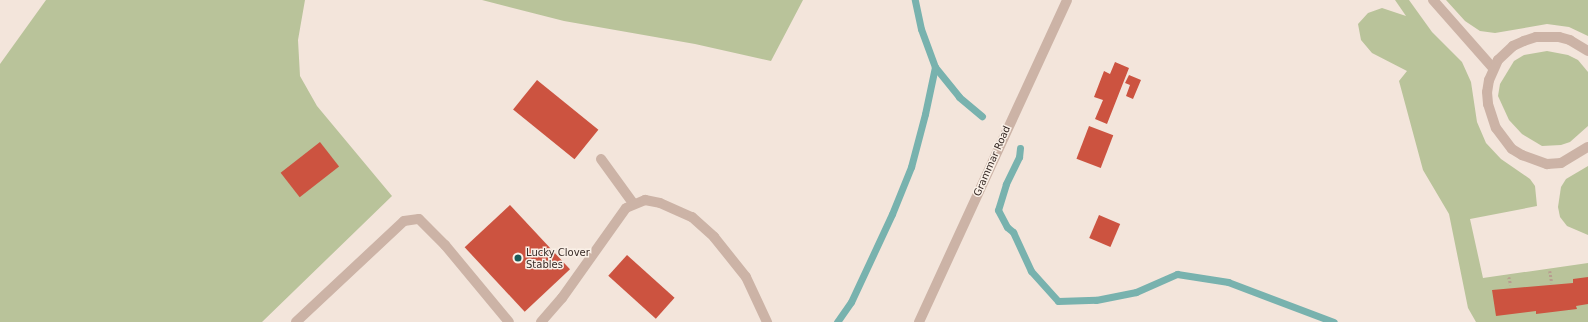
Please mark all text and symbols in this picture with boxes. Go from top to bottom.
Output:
street label: Grammar Road [971,124,1013,198]
place label: Lucky Clover Stables [526,246,590,270]
marker: Lucky Clover Stables [513,253,523,263]

